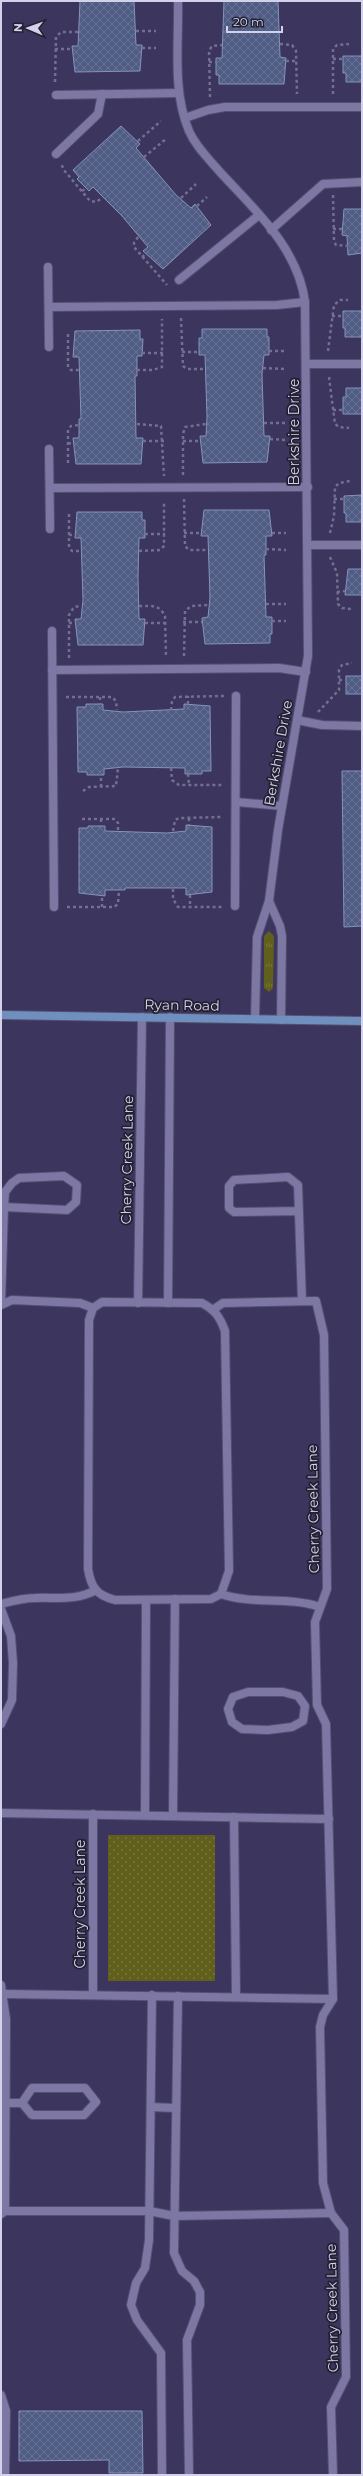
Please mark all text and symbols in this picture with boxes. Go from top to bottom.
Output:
north arrow [8,8,48,48]
scale bar [227,8,282,34]
text: 20 m [233,14,264,29]
text: N [11,23,25,32]
street label: Berkshire Drive [285,379,303,485]
street label: Berkshire Drive [260,699,296,807]
street label: Ryan Road [144,995,220,1015]
street label: Cherry Creek Lane [117,1095,137,1225]
street label: Cherry Creek Lane [303,1444,323,1574]
street label: Cherry Creek Lane [71,1840,89,1968]
street label: Cherry Creek Lane [322,2243,342,2373]

